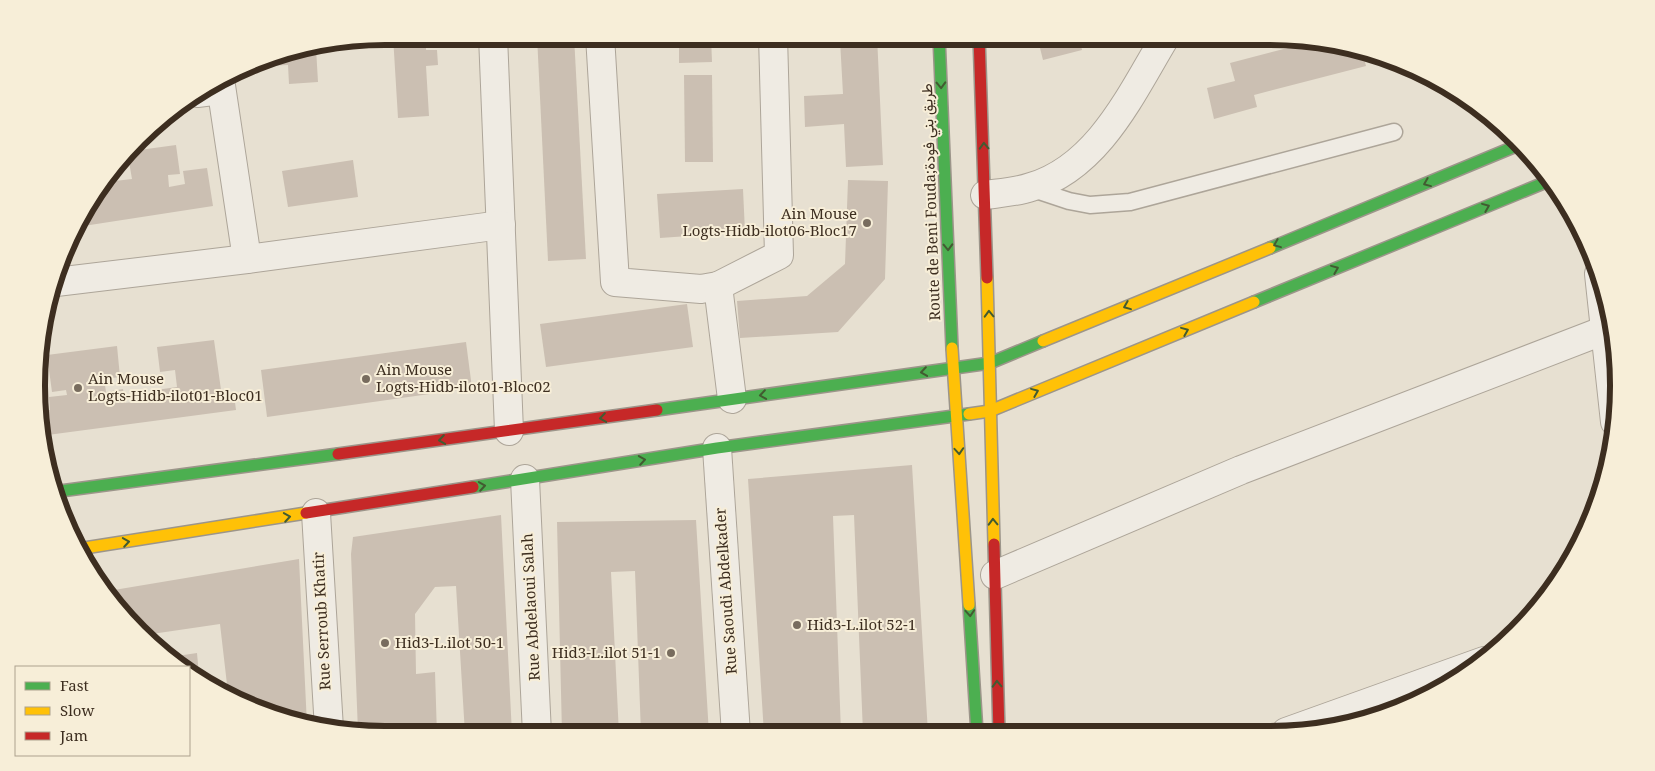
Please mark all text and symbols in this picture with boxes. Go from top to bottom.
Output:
one-way arrow [936,81,947,89]
street label: Route de Beni Fouda;طريق بني فودة [916,83,948,321]
one-way arrow [978,142,989,150]
one-way arrow [1423,176,1432,187]
place label: Ain Mouse Logts-Hidb-ilot06-Bloc17 [682,203,857,240]
one-way arrow [1481,203,1490,214]
marker: Ain Mouse Logts-Hidb-ilot06-Bloc17 [861,217,873,229]
one-way arrow [1273,238,1282,249]
one-way arrow [943,244,953,252]
one-way arrow [1331,265,1339,275]
one-way arrow [1123,300,1132,311]
one-way arrow [983,310,994,318]
one-way arrow [1180,326,1189,337]
place label: Ain Mouse Logts-Hidb-ilot01-Bloc02 [376,359,551,396]
one-way arrow [920,366,929,376]
place label: Ain Mouse Logts-Hidb-ilot01-Bloc01 [88,368,263,405]
marker: Ain Mouse Logts-Hidb-ilot01-Bloc02 [360,373,372,385]
marker: Ain Mouse Logts-Hidb-ilot01-Bloc01 [72,382,84,394]
one-way arrow [1030,388,1039,399]
one-way arrow [759,389,767,400]
one-way arrow [598,412,607,422]
one-way arrow [437,434,445,445]
one-way arrow [954,447,965,455]
one-way arrow [638,456,647,466]
one-way arrow [478,481,486,491]
street label: Rue Saoudi Abdelkader [709,507,741,675]
one-way arrow [283,512,291,523]
one-way arrow [988,517,998,525]
street label: Rue Abdelaoui Salah [516,532,544,681]
one-way arrow [122,537,131,547]
street label: Rue Serroub Khatir [307,551,335,691]
one-way arrow [964,609,975,617]
place label: Hid3-L.ilot 52-1 [807,614,916,634]
marker: Hid3-L.ilot 52-1 [791,619,803,631]
place label: Hid3-L.ilot 50-1 [395,632,504,652]
marker: Hid3-L.ilot 50-1 [379,637,391,649]
place label: Hid3-L.ilot 51-1 [552,642,661,662]
marker: Hid3-L.ilot 51-1 [665,647,677,659]
legend [15,666,190,756]
text: Fast [60,675,89,695]
one-way arrow [992,680,1003,688]
text: Slow [60,700,94,720]
text: Jam [59,725,88,745]

